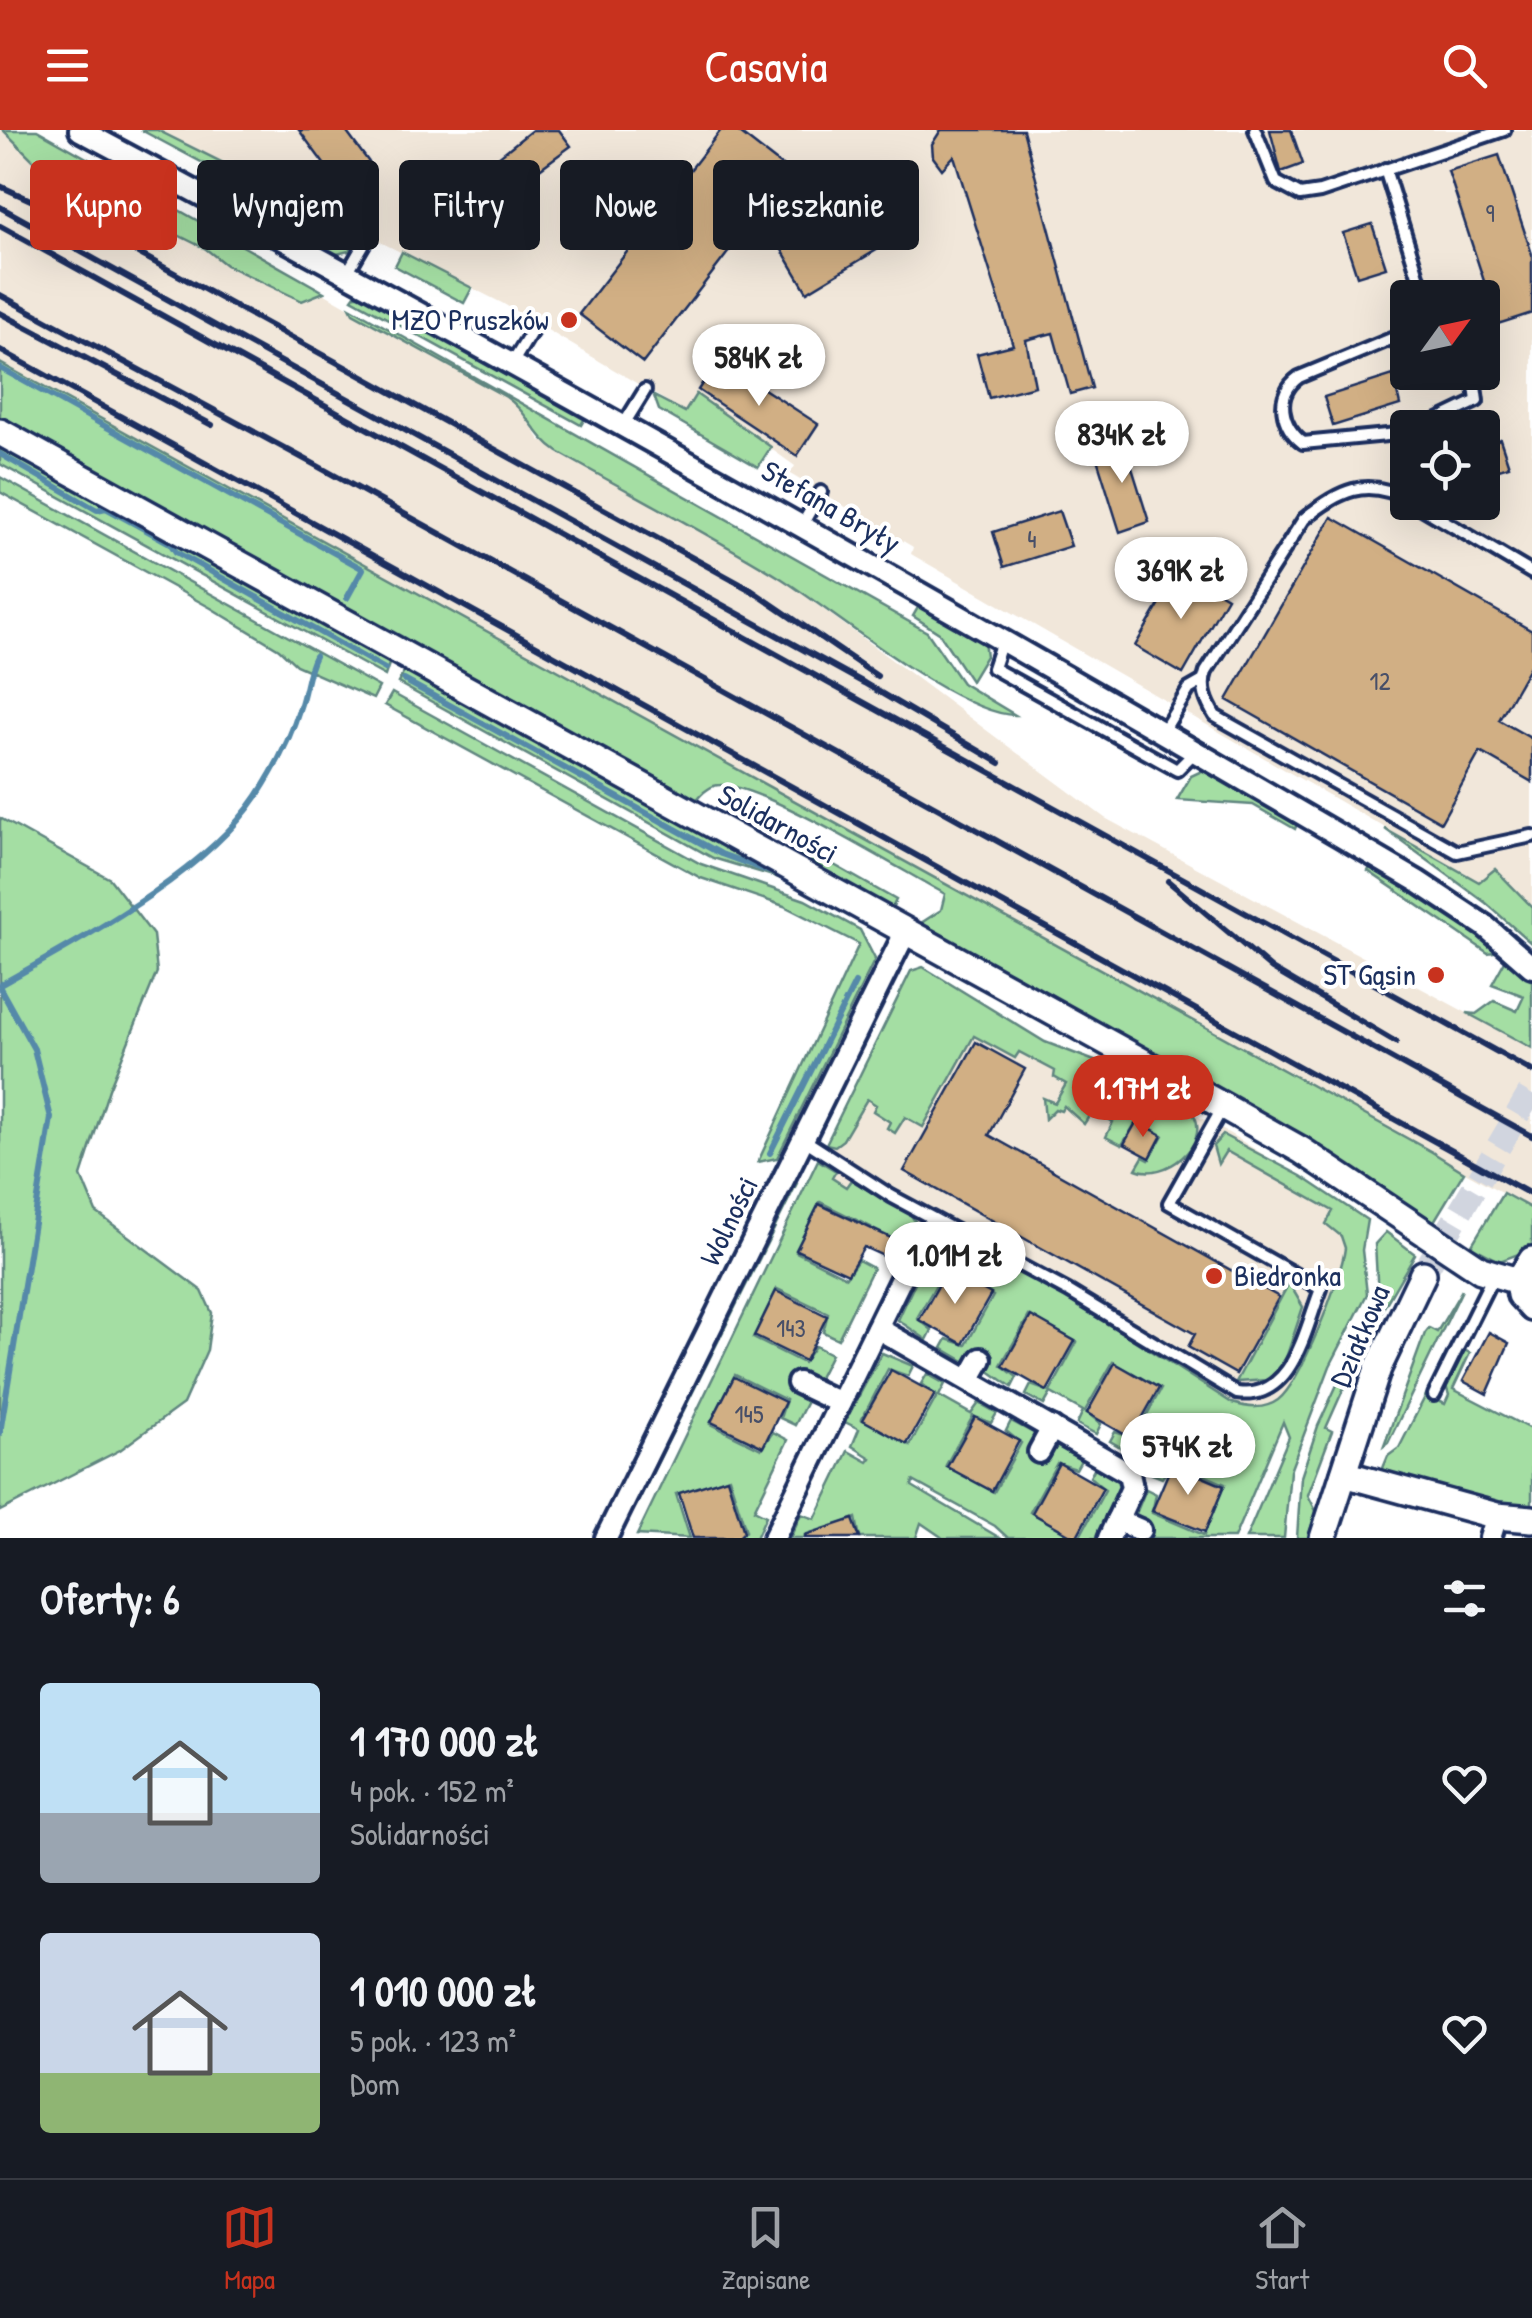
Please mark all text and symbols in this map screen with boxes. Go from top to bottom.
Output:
text: Casavia [705,35,828,96]
icon: menu [40,38,95,93]
icon: search [1437,38,1492,93]
chip: Kupno [30,160,177,250]
chip: Wynajem [197,160,379,250]
chip: Filtry [399,160,540,250]
chip: Nowe [560,160,693,250]
chip: Mieszkanie [713,160,919,250]
house number: 9 [1485,196,1495,230]
north arrow [1390,280,1500,390]
map controls [1390,280,1500,520]
place label: MZO Pruszków [392,299,549,339]
marker: MZO Pruszków [558,309,580,331]
pin: 584K zł [667,324,851,409]
text: 584K zł [714,335,804,378]
pin: 834K zł [1030,401,1214,486]
button: locate [1390,410,1500,520]
text: 834K zł [1077,412,1167,455]
street label: Stefana Bryły [755,450,908,562]
house number: 4 [1027,522,1037,556]
pin: 369K zł [1089,537,1273,622]
text: 369K zł [1137,548,1225,591]
house number: 12 [1370,664,1391,698]
street label: Solidarności [711,774,846,872]
place label: ST Gąsin [1323,954,1416,994]
marker: ST Gąsin [1425,964,1447,986]
pin: 1.17M zł [1040,1055,1246,1140]
text: 1.17M zł [1094,1066,1192,1109]
street label: Wolności [689,1169,767,1272]
pin: 1.01M zł [852,1222,1058,1307]
text: 1.01M zł [907,1233,1003,1276]
place label: Biedronka [1234,1255,1341,1295]
marker: Biedronka [1203,1265,1225,1287]
street label: Działkowa [1320,1278,1399,1393]
house number: 143 [776,1311,806,1345]
house number: 145 [734,1397,764,1431]
pin: 574K zł [1096,1413,1280,1498]
text: 574K zł [1142,1424,1234,1467]
text: Oferty: 6 [40,1570,180,1627]
icon: filters [1437,1571,1492,1626]
text: 1 170 000 zł [350,1712,539,1769]
icon: home [120,1723,240,1843]
icon: heart [1437,1756,1492,1811]
text: 4 pok. · 152 m² [350,1769,514,1812]
text: Solidarności [350,1812,490,1855]
text: 1 010 000 zł [350,1962,538,2019]
icon: home [120,1973,240,2093]
icon: heart [1437,2006,1492,2061]
text: 5 pok. · 123 m² [350,2019,516,2062]
text: Dom [350,2062,400,2105]
tab: Mapa [222,2200,277,2298]
tab: Zapisane [721,2200,810,2298]
tab: Start [1255,2200,1310,2298]

